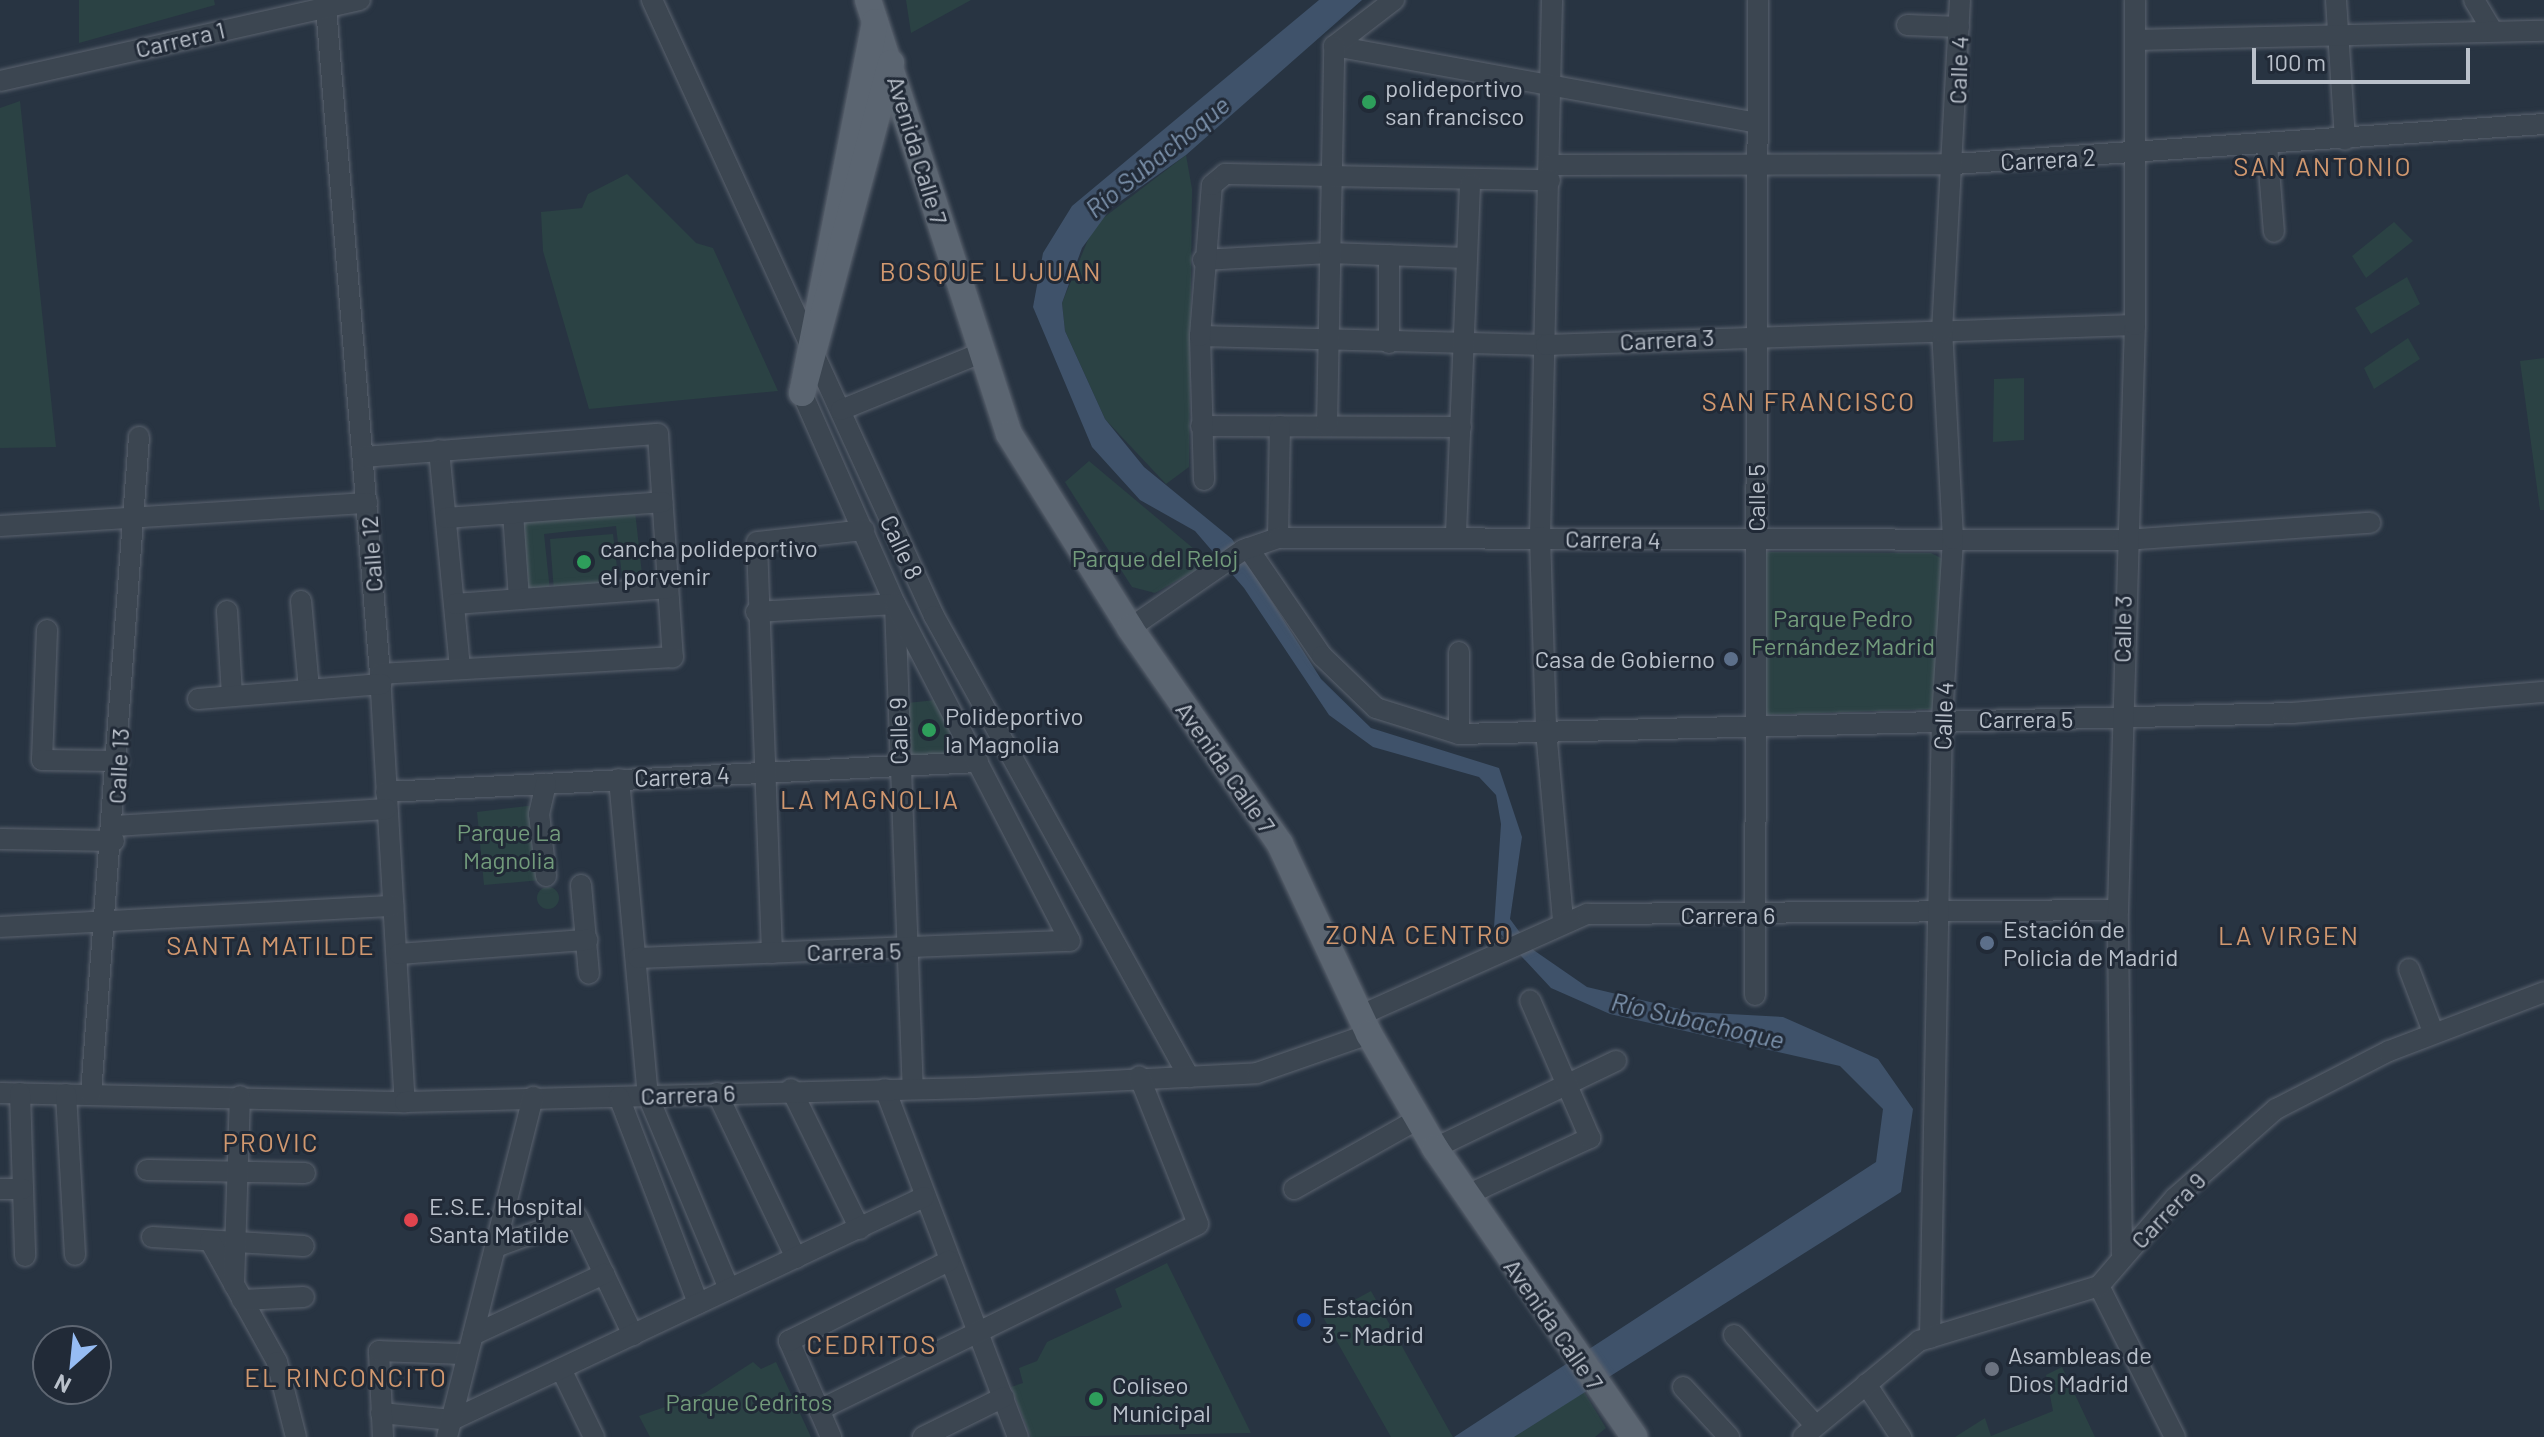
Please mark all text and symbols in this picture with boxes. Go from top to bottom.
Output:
street label: Carrera 1 [132,15,228,63]
scale bar [2256,32,2474,82]
street label: Calle 4 [1942,35,1974,105]
text: 100 m [2266,47,2326,76]
street label: Avenida Calle 7 [882,72,954,228]
place label: polideportivo san francisco [1385,74,1524,130]
water label: Río Subachoque [1079,88,1235,224]
marker: polideportivo san francisco [1360,93,1378,111]
street label: Carrera 2 [2000,142,2096,176]
district label: SAN ANTONIO [2233,150,2413,182]
district label: BOSQUE LUJUAN [880,255,1102,287]
street label: Carrera 3 [1619,322,1715,356]
district label: SAN FRANCISCO [1702,385,1916,417]
street label: Calle 5 [1742,464,1770,532]
street label: Calle 8 [875,510,929,584]
street label: Calle 12 [354,515,388,593]
street label: Carrera 4 [1565,524,1661,554]
place label: cancha polideportivo el porvenir [600,534,818,590]
park label: Parque del Reloj [1072,544,1238,572]
marker: cancha polideportivo el porvenir [575,553,593,571]
street label: Calle 3 [2107,595,2137,663]
park label: Parque Pedro Fernández Madrid [1751,604,1935,660]
place label: Casa de Gobierno [1535,645,1715,673]
marker: Casa de Gobierno [1722,650,1740,668]
street label: Calle 4 [1927,681,1959,751]
street label: Avenida Calle 7 [1170,696,1282,838]
street label: Calle 9 [883,697,913,765]
place label: Polideportivo la Magnolia [945,702,1084,758]
street label: Carrera 5 [1979,705,2073,733]
marker: Polideportivo la Magnolia [920,721,938,739]
street label: Calle 13 [102,727,134,805]
street label: Carrera 4 [634,760,730,792]
district label: LA MAGNOLIA [780,783,960,815]
park label: Parque La Magnolia [457,818,561,874]
street label: Carrera 6 [1681,901,1775,929]
place label: Estación de Policia de Madrid [2003,915,2178,971]
district label: ZONA CENTRO [1326,918,1512,950]
district label: LA VIRGEN [2218,919,2360,951]
district label: SANTA MATILDE [166,929,376,961]
marker: Estación de Policia de Madrid [1978,934,1996,952]
street label: Carrera 5 [806,936,902,966]
water label: Río Subachoque [1608,985,1788,1055]
street label: Carrera 6 [640,1078,736,1110]
district label: PROVIC [222,1126,320,1158]
street label: Carrera 9 [2125,1166,2211,1254]
place label: E.S.E. Hospital Santa Matilde [429,1192,583,1248]
marker: E.S.E. Hospital Santa Matilde [400,1209,422,1231]
street label: Avenida Calle 7 [1498,1253,1610,1395]
place label: Estación 3 - Madrid [1322,1292,1424,1348]
marker: Estación 3 - Madrid [1293,1309,1315,1331]
north arrow [32,1325,112,1405]
district label: CEDRITOS [806,1328,938,1360]
place label: Asambleas de Dios Madrid [2008,1341,2152,1397]
marker: Asambleas de Dios Madrid [1983,1360,2001,1378]
district label: EL RINCONCITO [244,1361,448,1393]
text: N [50,1370,74,1400]
place label: Coliseo Municipal [1112,1371,1211,1427]
park label: Parque Cedritos [666,1388,832,1416]
marker: Coliseo Municipal [1087,1390,1105,1408]

